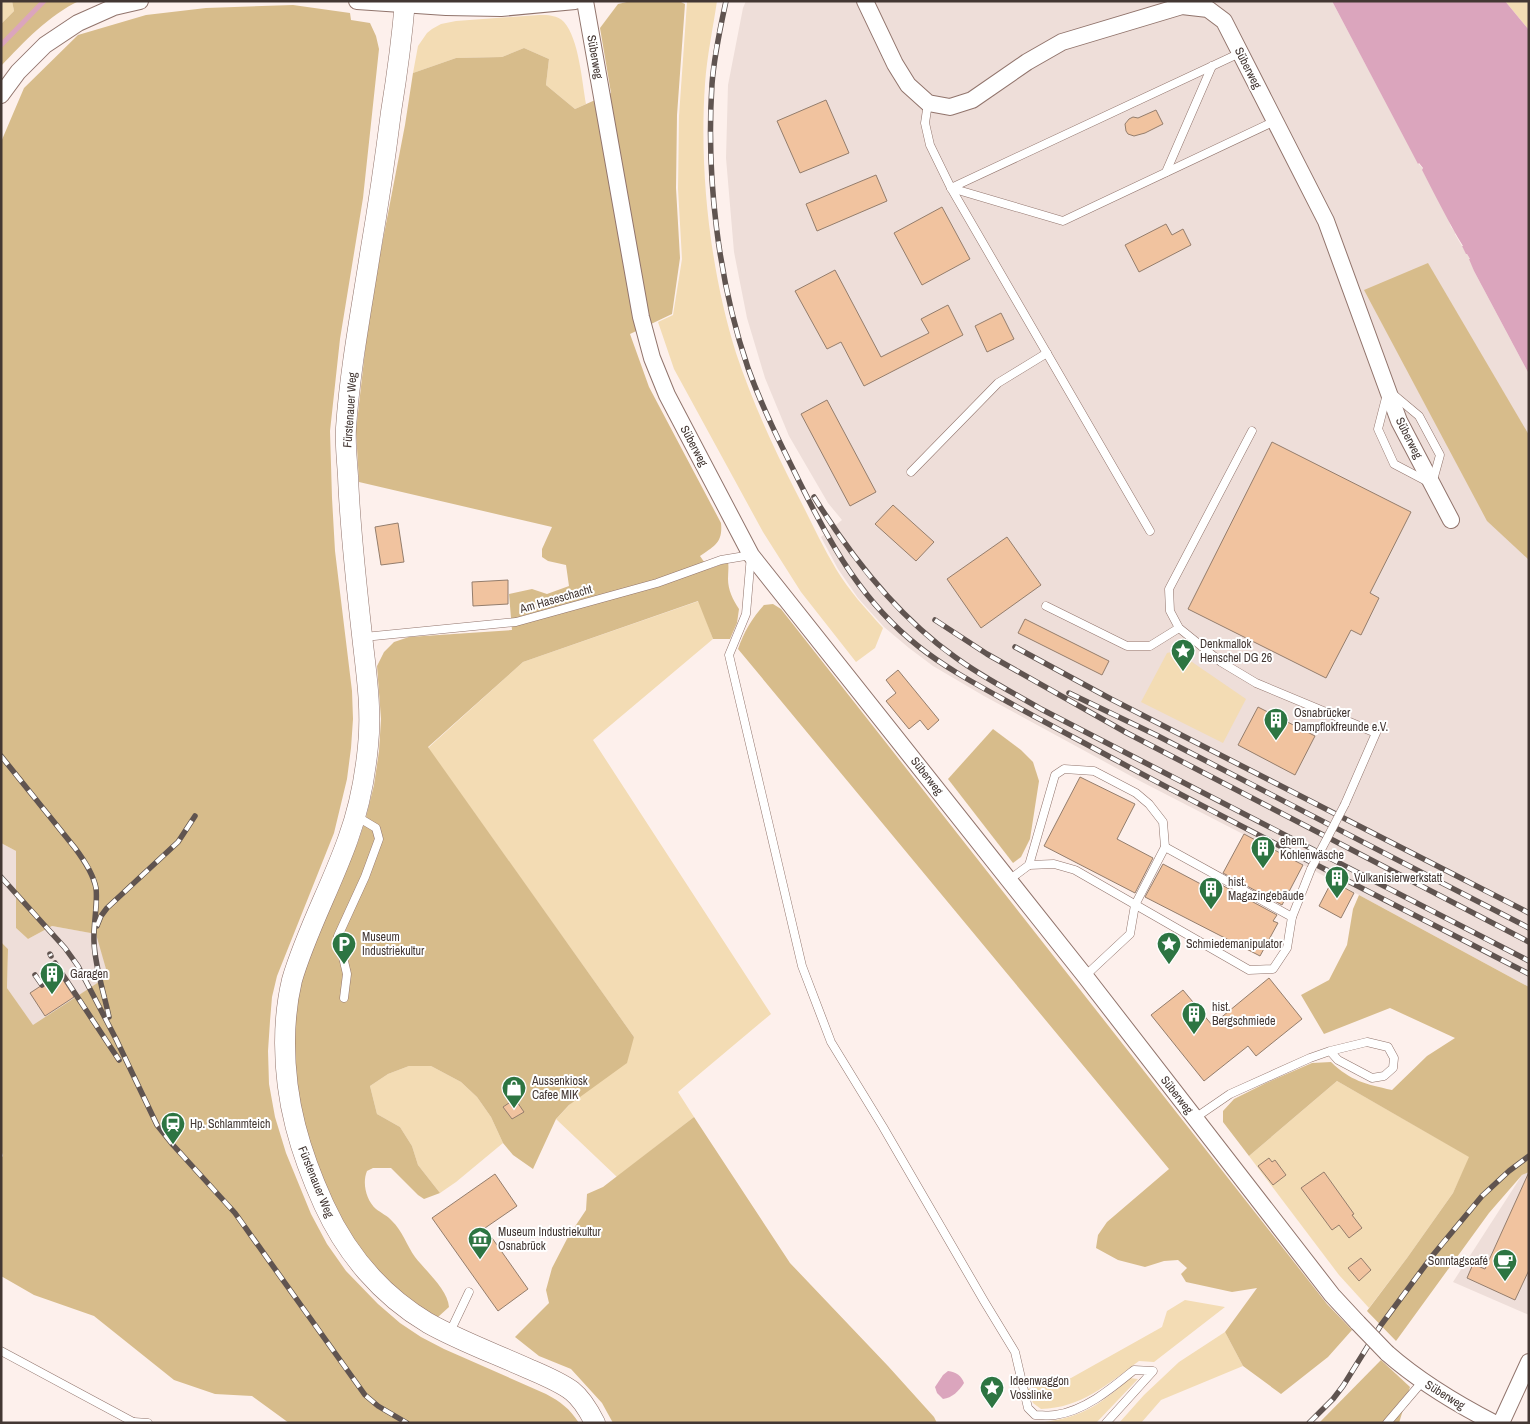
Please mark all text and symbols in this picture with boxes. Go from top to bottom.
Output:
street label: Süberweg [583,34,607,81]
street label: Süberweg [1231,45,1265,92]
street label: Fürstenauer Weg [339,371,361,448]
street label: Süberweg [1392,415,1426,462]
street label: Süberweg [677,423,712,470]
street label: Am Haseschacht [517,581,594,617]
place label: Denkmallok Henschel DG 26 [1200,636,1272,666]
place icon: Denkmallok Henschel DG 26 [1170,638,1196,672]
place label: Osnabrücker Dampflokfreunde e.V. [1294,705,1388,735]
building icon: Osnabrücker Dampflokfreunde e.V. [1263,707,1289,741]
street label: Süberweg [907,754,947,799]
place label: ehem. Kohlenwäsche [1280,833,1344,863]
building icon: ehem. Kohlenwäsche [1250,835,1276,869]
building icon: Vulkanisierwerkstatt [1324,865,1350,899]
place label: Vulkanisierwerkstatt [1354,870,1443,886]
place label: hist. Magazingebäude [1228,874,1304,904]
building icon: hist. Magazingebäude [1198,876,1224,910]
place label: Museum Industriekultur [362,929,425,959]
parking icon: Museum Industriekultur [331,931,357,965]
place icon: Schmiedemanipulator [1156,931,1182,965]
place label: Schmiedemanipulator [1186,936,1283,952]
building icon: Garagen [39,961,65,995]
place label: Garagen [70,966,108,982]
place label: hist. Bergschmiede [1212,999,1275,1029]
building icon: hist. Bergschmiede [1181,1001,1207,1035]
place label: Aussenkiosk Cafee MIK [531,1073,588,1103]
street label: Süberweg [1157,1073,1197,1118]
shop icon: Aussenkiosk Cafee MIK [501,1075,527,1109]
station icon: Hp. Schlammteich [160,1111,186,1145]
place label: Hp. Schlammteich [190,1116,270,1132]
street label: Fürstenauer Weg [294,1144,338,1221]
place label: Museum Industriekultur Osnabrück [498,1224,602,1254]
museum icon: Museum Industriekultur Osnabrück [467,1226,493,1260]
cafe icon: Sonntagscafé [1492,1248,1518,1282]
place label: Sonntagscafé [1428,1253,1488,1269]
place label: Ideenwaggon Vosslinke [1010,1373,1069,1403]
place icon: Ideenwaggon Vosslinke [979,1375,1005,1409]
street label: Süberweg [1422,1376,1468,1414]

